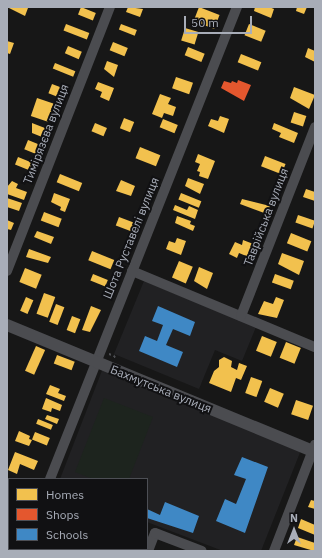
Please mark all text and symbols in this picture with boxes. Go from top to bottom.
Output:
scale bar [186,8,254,34]
text: 50 m [191,15,219,30]
street label: Тимірязєва вулиця [20,82,72,186]
street label: Таврійська вулиця [241,166,291,268]
street label: Шота Руставелі вулиця [100,175,162,301]
street label: Бахмутська вулиця [108,362,214,416]
legend [8,478,148,550]
text: Homes [46,487,84,502]
text: Shops [46,507,79,522]
north arrow [274,510,314,550]
text: N [290,511,298,525]
text: Schools [46,527,88,542]

